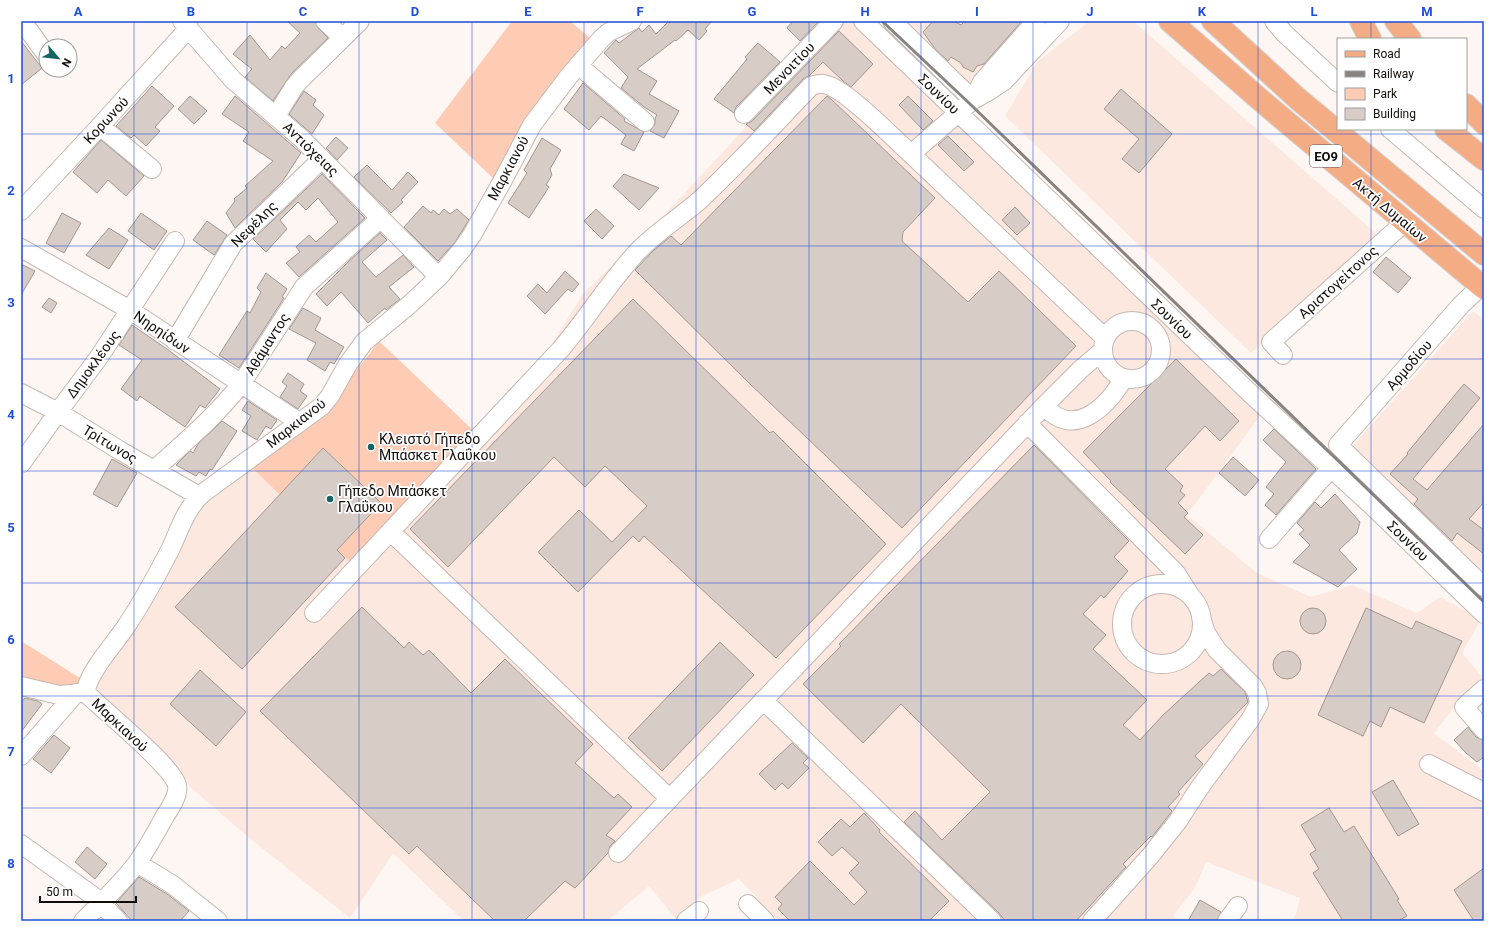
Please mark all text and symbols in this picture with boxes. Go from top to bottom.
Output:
text: A [74,4,83,19]
text: B [187,4,195,19]
text: C [299,4,308,19]
text: D [411,4,419,19]
text: E [524,4,532,19]
text: F [636,4,644,19]
text: G [748,4,757,19]
text: H [860,4,870,19]
text: I [975,4,979,19]
text: J [1086,4,1094,19]
text: K [1198,4,1207,19]
text: L [1310,4,1318,19]
text: M [1421,4,1433,19]
north arrow [38,38,78,78]
legend [1337,38,1467,130]
street label: Μενοιτίου [760,39,818,97]
text: Road [1373,47,1401,61]
text: N [59,56,74,69]
text: Railway [1373,67,1414,81]
text: 1 [7,71,15,86]
street label: Σουνίου [915,71,963,117]
text: Park [1373,87,1398,101]
street label: Κορωνού [80,93,132,147]
text: Building [1373,107,1416,121]
street label: Αντιόχειας [280,119,342,179]
street label: Μαρκιανού [484,133,532,203]
road number: ΕΟ9 [1310,145,1342,167]
street label: Ακτή Δυμαίων [1350,174,1430,246]
text: 2 [7,183,15,198]
street label: Νεφέλης [228,198,281,251]
street label: Αριστογείτονος [1295,242,1381,322]
text: 3 [7,295,15,310]
street label: Σουνίου [1148,296,1196,342]
street label: Νηρηίδων [131,307,193,357]
street label: Αθάμαντος [242,310,292,378]
street label: Δημοκλέους [63,327,123,401]
street label: Αρμοδίου [1383,337,1435,393]
street label: Μαρκιανού [263,395,329,451]
text: 4 [7,407,15,422]
street label: Τρίτωνος [80,422,140,466]
place label: Κλειστό Γήπεδο Μπάσκετ Γλαΰκου [379,431,496,463]
marker: Κλειστό Γήπεδο Μπάσκετ Γλαΰκου [366,442,376,452]
place label: Γήπεδο Μπάσκετ Γλαΰκου [338,483,447,515]
marker: Γήπεδο Μπάσκετ Γλαΰκου [325,494,335,504]
street label: Σουνίου [1384,518,1432,564]
text: 5 [7,520,15,535]
text: 6 [7,632,15,647]
street label: Μαρκιανού [89,695,151,755]
text: 7 [7,744,15,759]
text: 8 [7,856,15,871]
scale bar [40,878,136,904]
text: 50 m [46,885,73,899]

